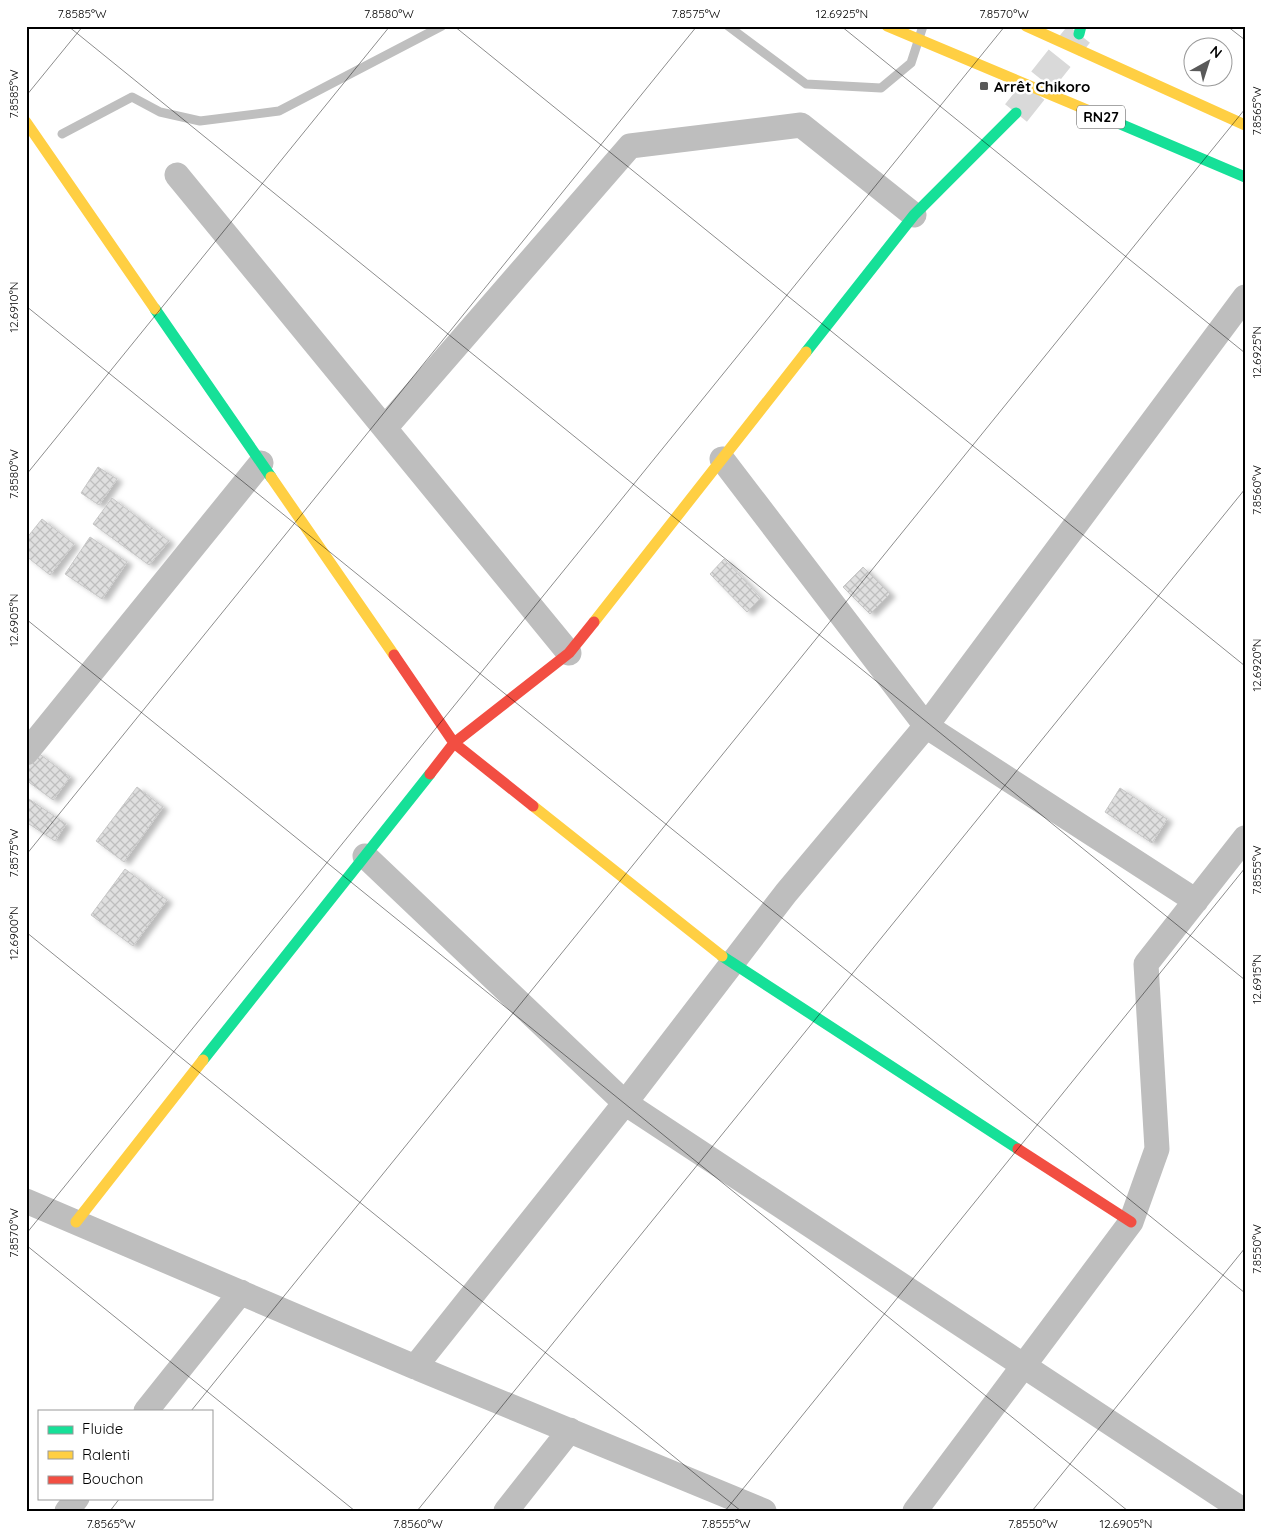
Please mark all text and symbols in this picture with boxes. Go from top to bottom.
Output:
text: 7.8585°W [57,6,107,21]
text: 7.8580°W [364,6,414,21]
text: 7.8575°W [672,6,721,21]
text: 12.6925°N [816,6,868,21]
text: 7.8570°W [979,6,1029,21]
north arrow [1184,38,1234,88]
text: N [1207,42,1226,62]
text: 7.8585°W [6,69,21,119]
place label: Arrêt Chikoro [994,77,1090,96]
marker: Arrêt Chikoro [978,80,990,92]
text: 7.8565°W [1249,86,1264,136]
road number: RN27 [1077,105,1125,128]
text: 12.6910°N [6,282,21,332]
text: 12.6925°N [1249,326,1264,378]
text: 7.8580°W [6,449,21,499]
text: 7.8560°W [1249,465,1264,515]
text: 12.6905°N [6,594,21,646]
text: 12.6920°N [1249,639,1264,691]
text: 7.8575°W [6,828,21,877]
text: 7.8555°W [1249,845,1264,895]
text: 12.6900°N [6,906,21,960]
text: 12.6915°N [1249,954,1264,1004]
text: 7.8570°W [6,1208,21,1258]
text: 7.8550°W [1249,1224,1264,1274]
legend [38,1410,212,1500]
text: Fluide [82,1419,123,1438]
text: Ralenti [82,1445,130,1464]
text: Bouchon [82,1469,143,1488]
text: 7.8565°W [86,1516,136,1531]
text: 7.8560°W [393,1516,443,1531]
text: 7.8555°W [701,1516,751,1531]
text: 7.8550°W [1008,1516,1058,1531]
text: 12.6905°N [1100,1516,1152,1531]

